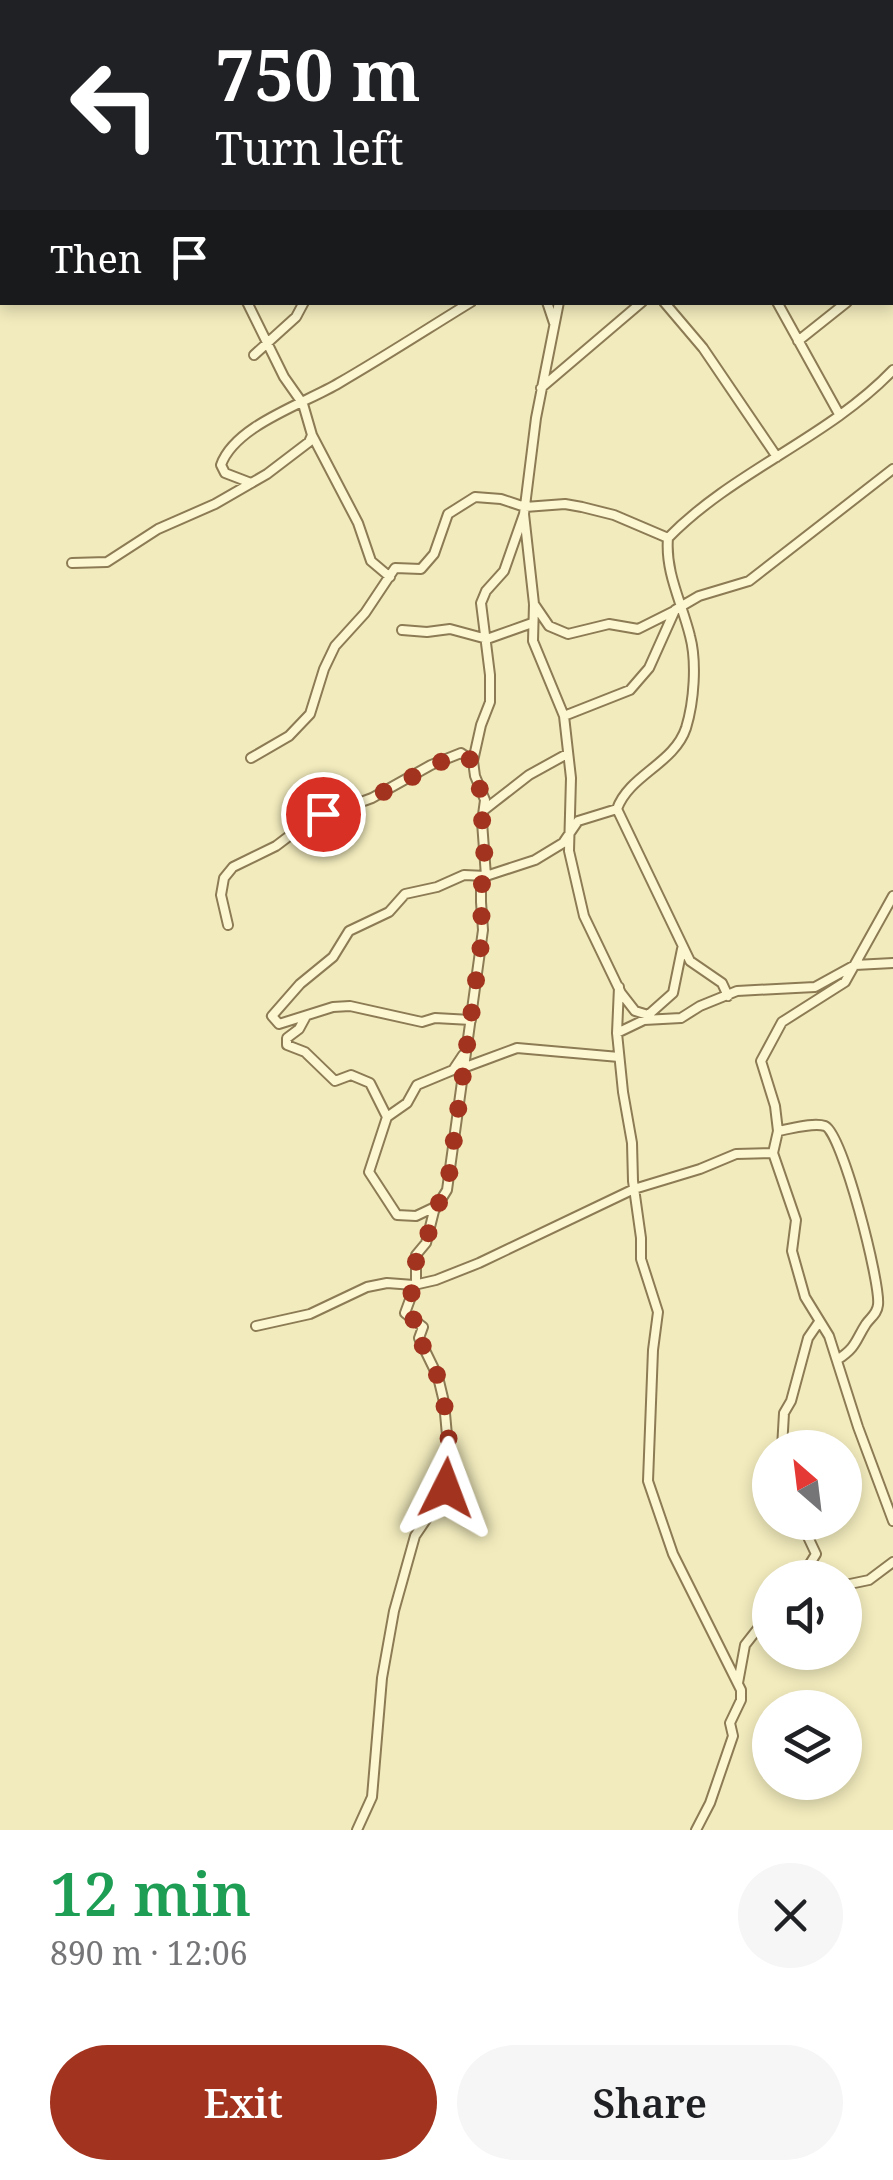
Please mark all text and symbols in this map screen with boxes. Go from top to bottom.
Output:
text: 750 m [215,26,421,122]
icon: left [50,40,180,170]
text: Turn left [215,117,404,178]
icon: arrive [162,230,217,285]
text: Then [50,232,142,284]
pin [281,772,366,857]
icon: arrive [296,787,351,842]
north arrow [752,1430,862,1540]
map controls [752,1430,862,1800]
position arrow [394,1436,498,1540]
button: sound [752,1560,862,1670]
button: layers [752,1690,862,1800]
text: 12 min [50,1852,251,1934]
button: close [738,1863,843,1968]
text: 890 m · 12:06 [50,1931,248,1974]
button: Exit [50,2045,437,2160]
button: Share [457,2045,843,2160]

